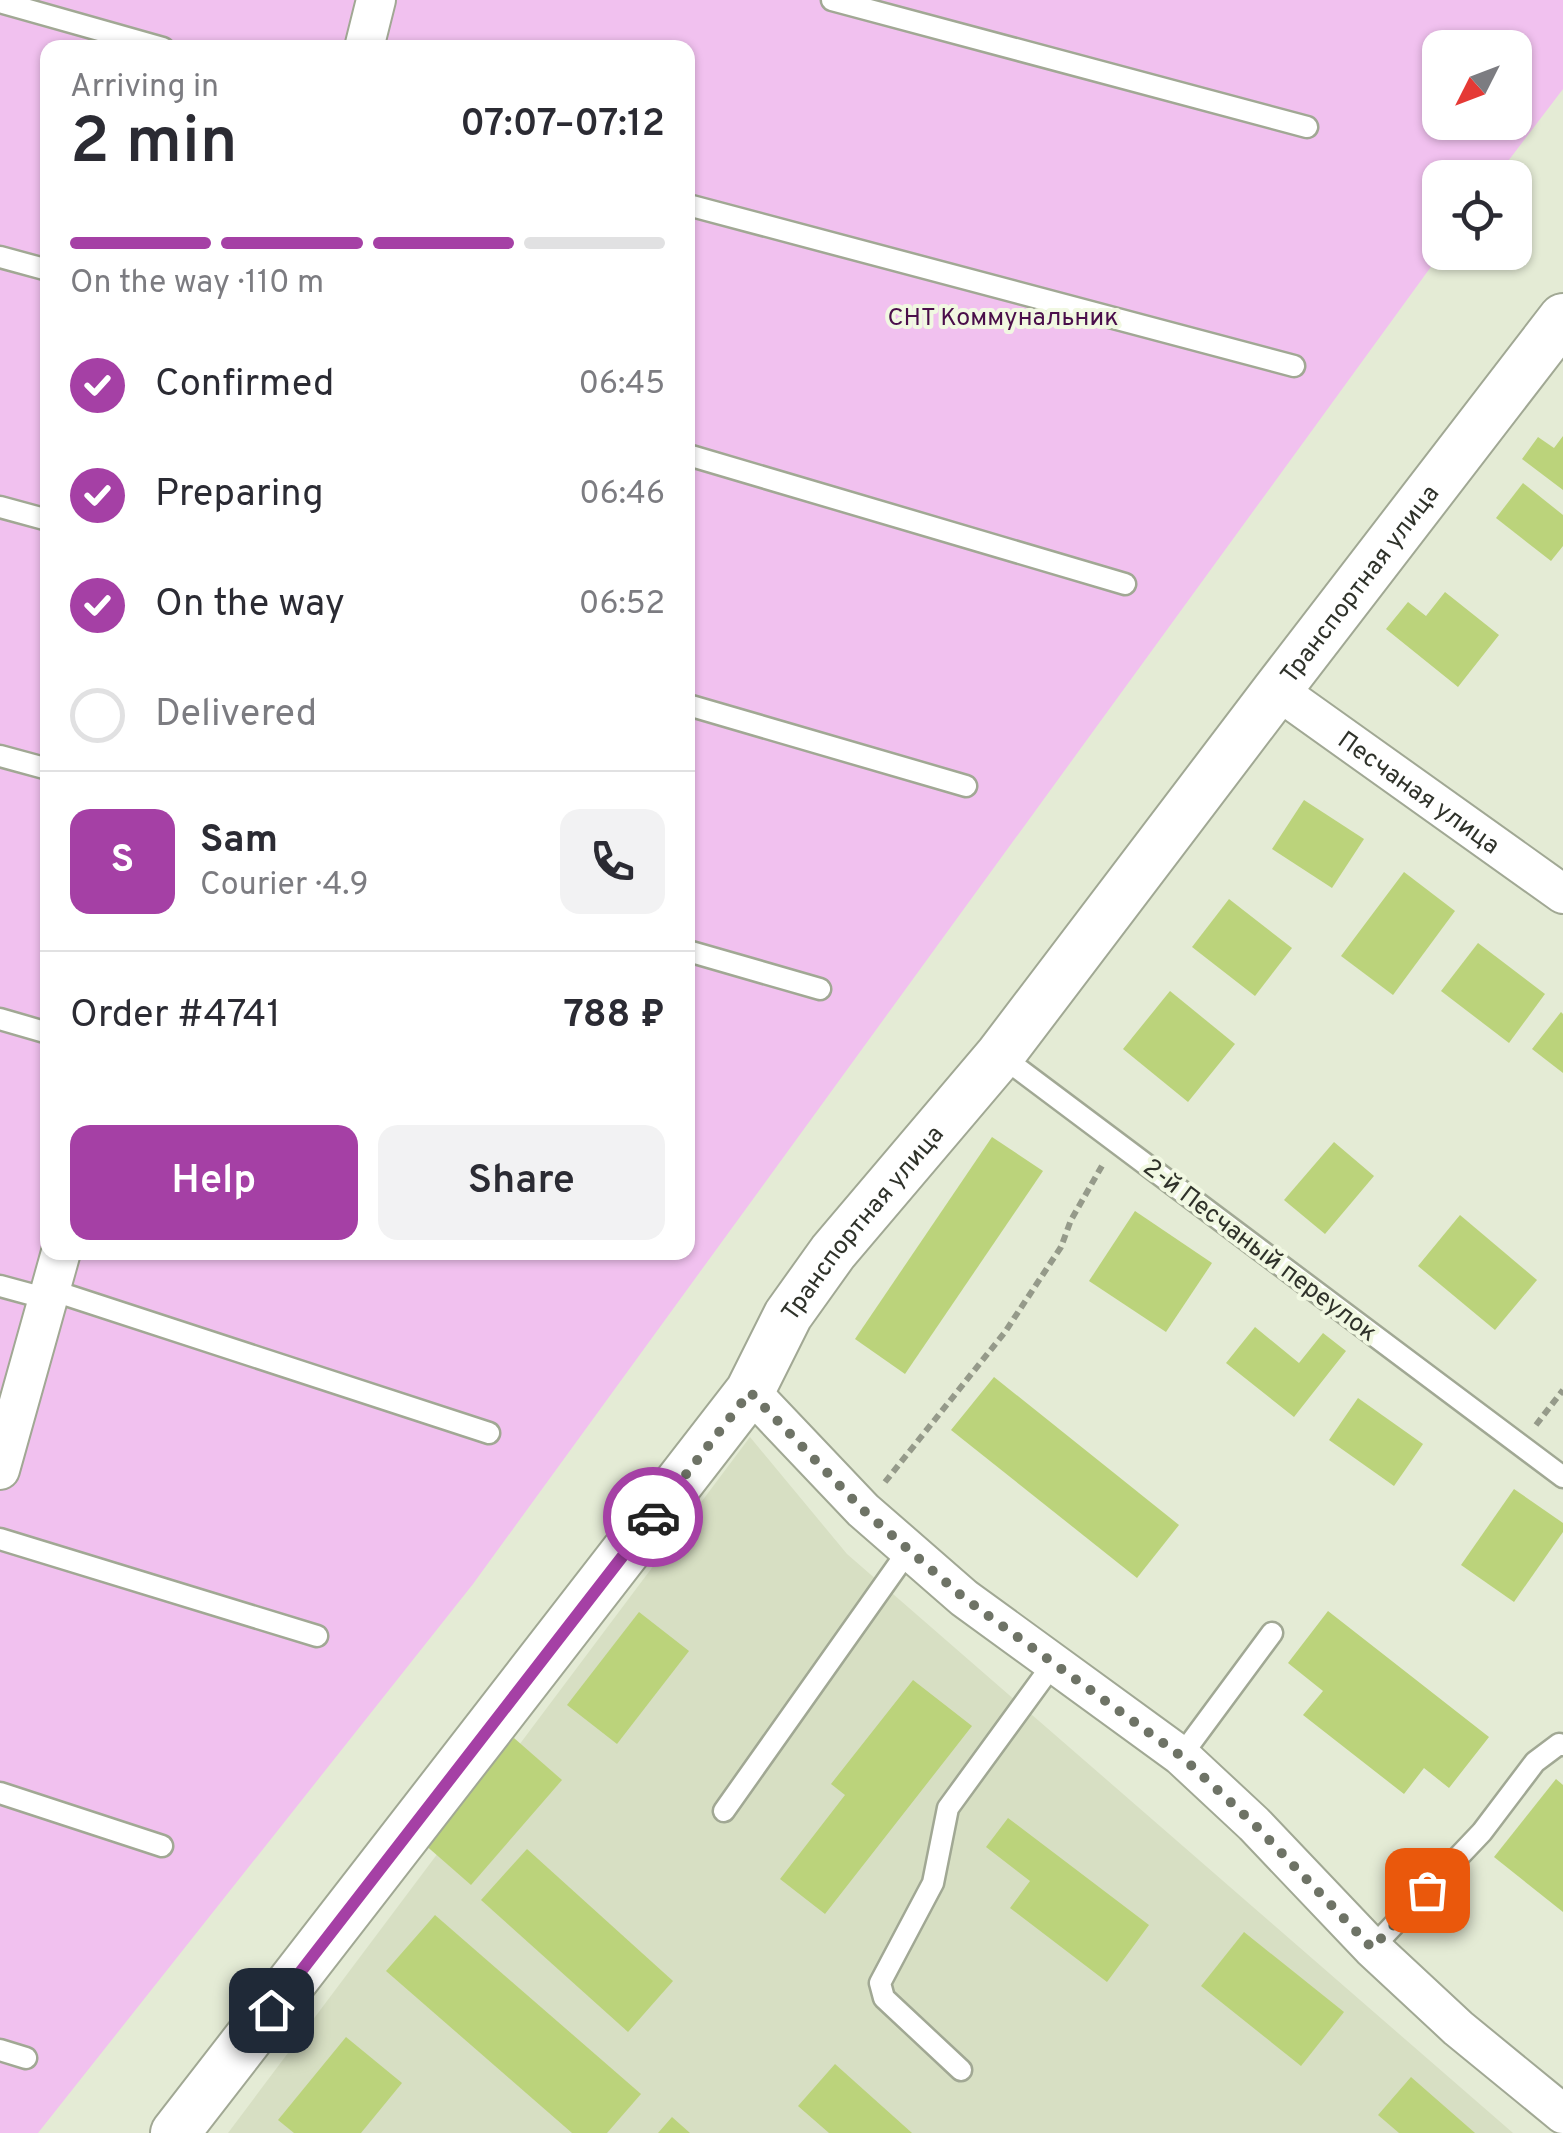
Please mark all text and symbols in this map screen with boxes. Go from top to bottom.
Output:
north arrow [1422,30,1532,140]
map controls [1422,30,1532,270]
text: Arriving in [70,68,219,108]
text: 07:07–07:12 [460,101,665,150]
text: 2 min [70,104,238,186]
button: locate [1422,160,1532,270]
text: On the way · 110 m [70,264,324,304]
park label: СНТ Коммунальник [888,303,1118,335]
icon: check [70,358,125,413]
text: Confirmed [155,361,334,410]
text: 06:45 [578,365,665,405]
icon: check [70,468,125,523]
text: Preparing [155,471,324,520]
text: 06:46 [579,475,665,515]
street label: Транспортная улица [1275,479,1448,691]
icon: check [70,578,125,633]
text: On the way [155,581,345,630]
text: 06:52 [579,585,665,625]
text: Delivered [155,691,317,740]
street label: Песчаная улица [1330,725,1505,863]
button: phone [560,809,665,914]
text: Sam [200,817,278,866]
text: S [111,837,134,886]
text: Courier · 4.9 [200,866,369,906]
text: Order #4741 [70,992,281,1041]
text: 788 ₽ [563,992,665,1041]
street label: Транспортная улица [776,1120,952,1328]
button: Help [70,1125,358,1240]
button: Share [378,1125,665,1240]
street label: 2-й Песчаный переулок [1136,1153,1383,1350]
courier [603,1467,703,1567]
icon: car [626,1490,681,1545]
pin [1385,1848,1470,1933]
icon: bag [1400,1863,1455,1918]
pin [229,1968,314,2053]
icon: home [244,1983,299,2038]

